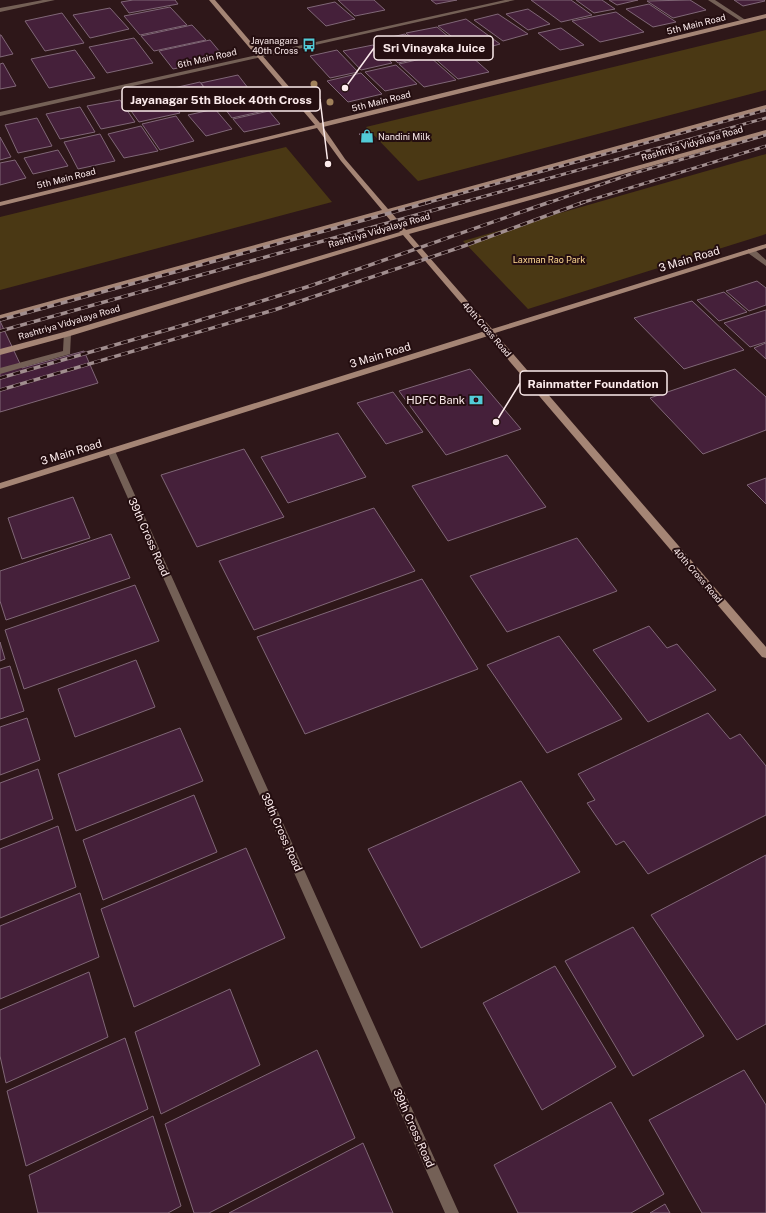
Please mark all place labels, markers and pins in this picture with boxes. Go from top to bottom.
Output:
place label: Jayanagara 40th Cross [251,35,298,56]
callout: Sri Vinayaka Juice [374,36,493,60]
bus stop icon: Jayanagara 40th Cross [301,37,317,53]
callout: Jayanagar 5th Block 40th Cross [122,87,320,111]
shop icon: Nandini Milk [359,128,375,144]
place label: Nandini Milk [378,131,430,142]
callout: Rainmatter Foundation [520,371,667,395]
bank icon: HDFC Bank [468,392,484,408]
place label: HDFC Bank [406,394,465,406]

